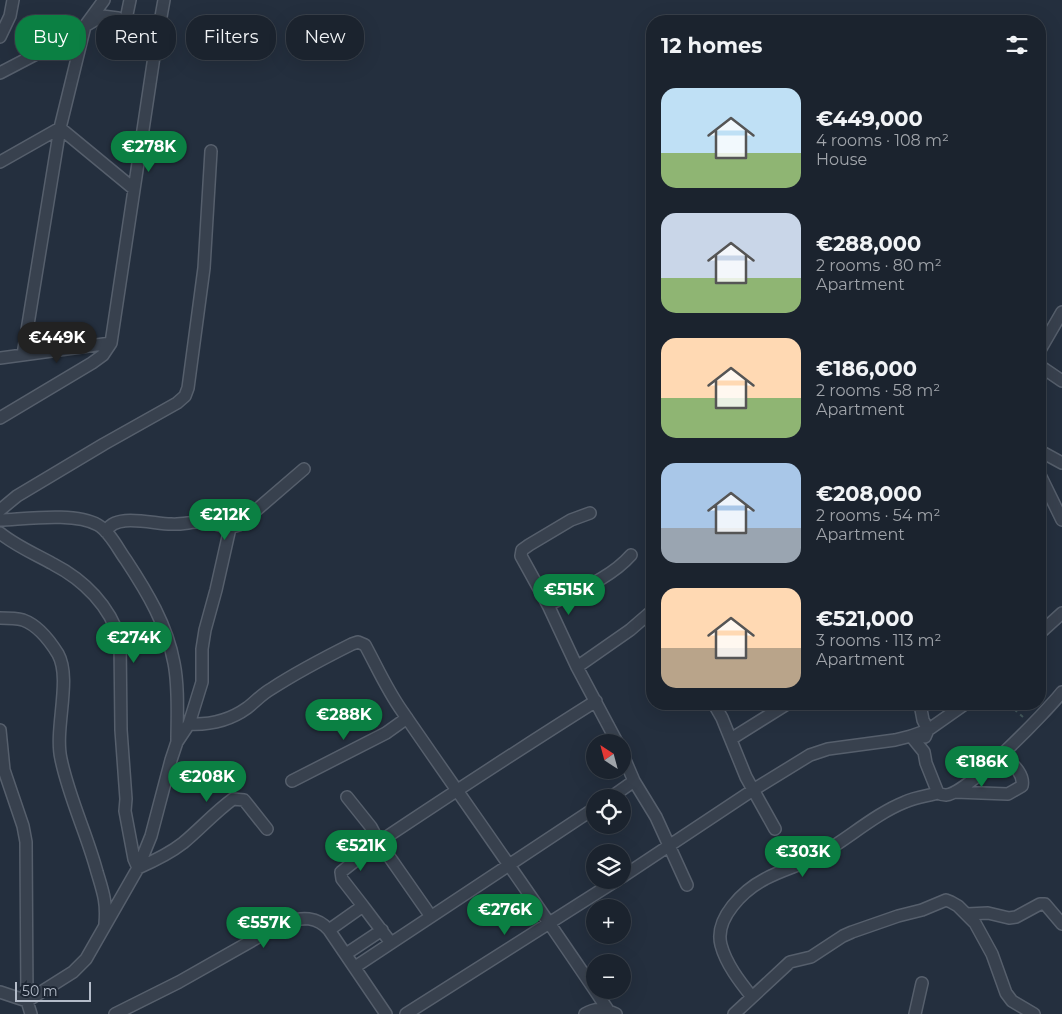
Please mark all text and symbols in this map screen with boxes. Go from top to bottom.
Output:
chip: Buy [15,15,86,60]
chip: Rent [96,15,176,60]
chip: Filters [186,15,276,60]
chip: New [286,15,364,60]
icon: filters [1003,31,1031,59]
text: 12 homes [661,33,762,58]
text: €449,000 [816,106,923,131]
icon: home [701,108,761,168]
pin: €278K [114,130,184,173]
text: 4 rooms · 108 m² [816,131,949,150]
text: €278K [122,137,176,156]
text: House [816,150,867,169]
text: €288,000 [816,231,921,256]
icon: home [701,233,761,293]
text: 2 rooms · 80 m² [816,256,942,275]
text: Apartment [816,275,905,294]
pin: €449K [22,322,92,364]
text: €449K [29,328,85,347]
text: €186,000 [816,356,917,381]
icon: home [701,358,761,418]
text: 2 rooms · 58 m² [816,381,940,400]
text: Apartment [816,400,905,419]
text: €208,000 [816,481,922,506]
icon: home [701,483,761,543]
pin: €212K [190,498,260,541]
text: €212K [200,505,250,524]
text: 2 rooms · 54 m² [816,506,940,525]
text: Apartment [816,525,905,544]
pin: €515K [534,574,604,616]
text: €515K [544,580,594,599]
text: €521,000 [816,606,914,631]
icon: home [701,608,761,668]
pin: €274K [99,622,169,664]
text: €274K [107,628,161,647]
text: 3 rooms · 113 m² [816,631,941,650]
text: Apartment [816,650,905,669]
pin: €288K [309,698,379,741]
text: €288K [316,705,372,724]
north arrow [586,734,631,779]
map controls [586,734,631,999]
pin: €186K [947,746,1017,788]
text: €186K [956,752,1008,771]
pin: €208K [172,760,242,803]
text: €208K [179,767,235,786]
button: locate [586,789,631,834]
pin: €521K [326,830,396,872]
text: €521K [336,836,386,855]
pin: €303K [768,836,838,878]
text: €303K [776,842,830,861]
button: layers [586,844,631,889]
pin: €276K [470,894,540,936]
button: + [586,899,631,944]
text: €276K [478,900,532,919]
pin: €557K [229,906,299,949]
text: €557K [237,913,291,932]
button: − [586,954,631,999]
scale bar [15,979,91,1002]
text: 50 m [22,982,58,1000]

